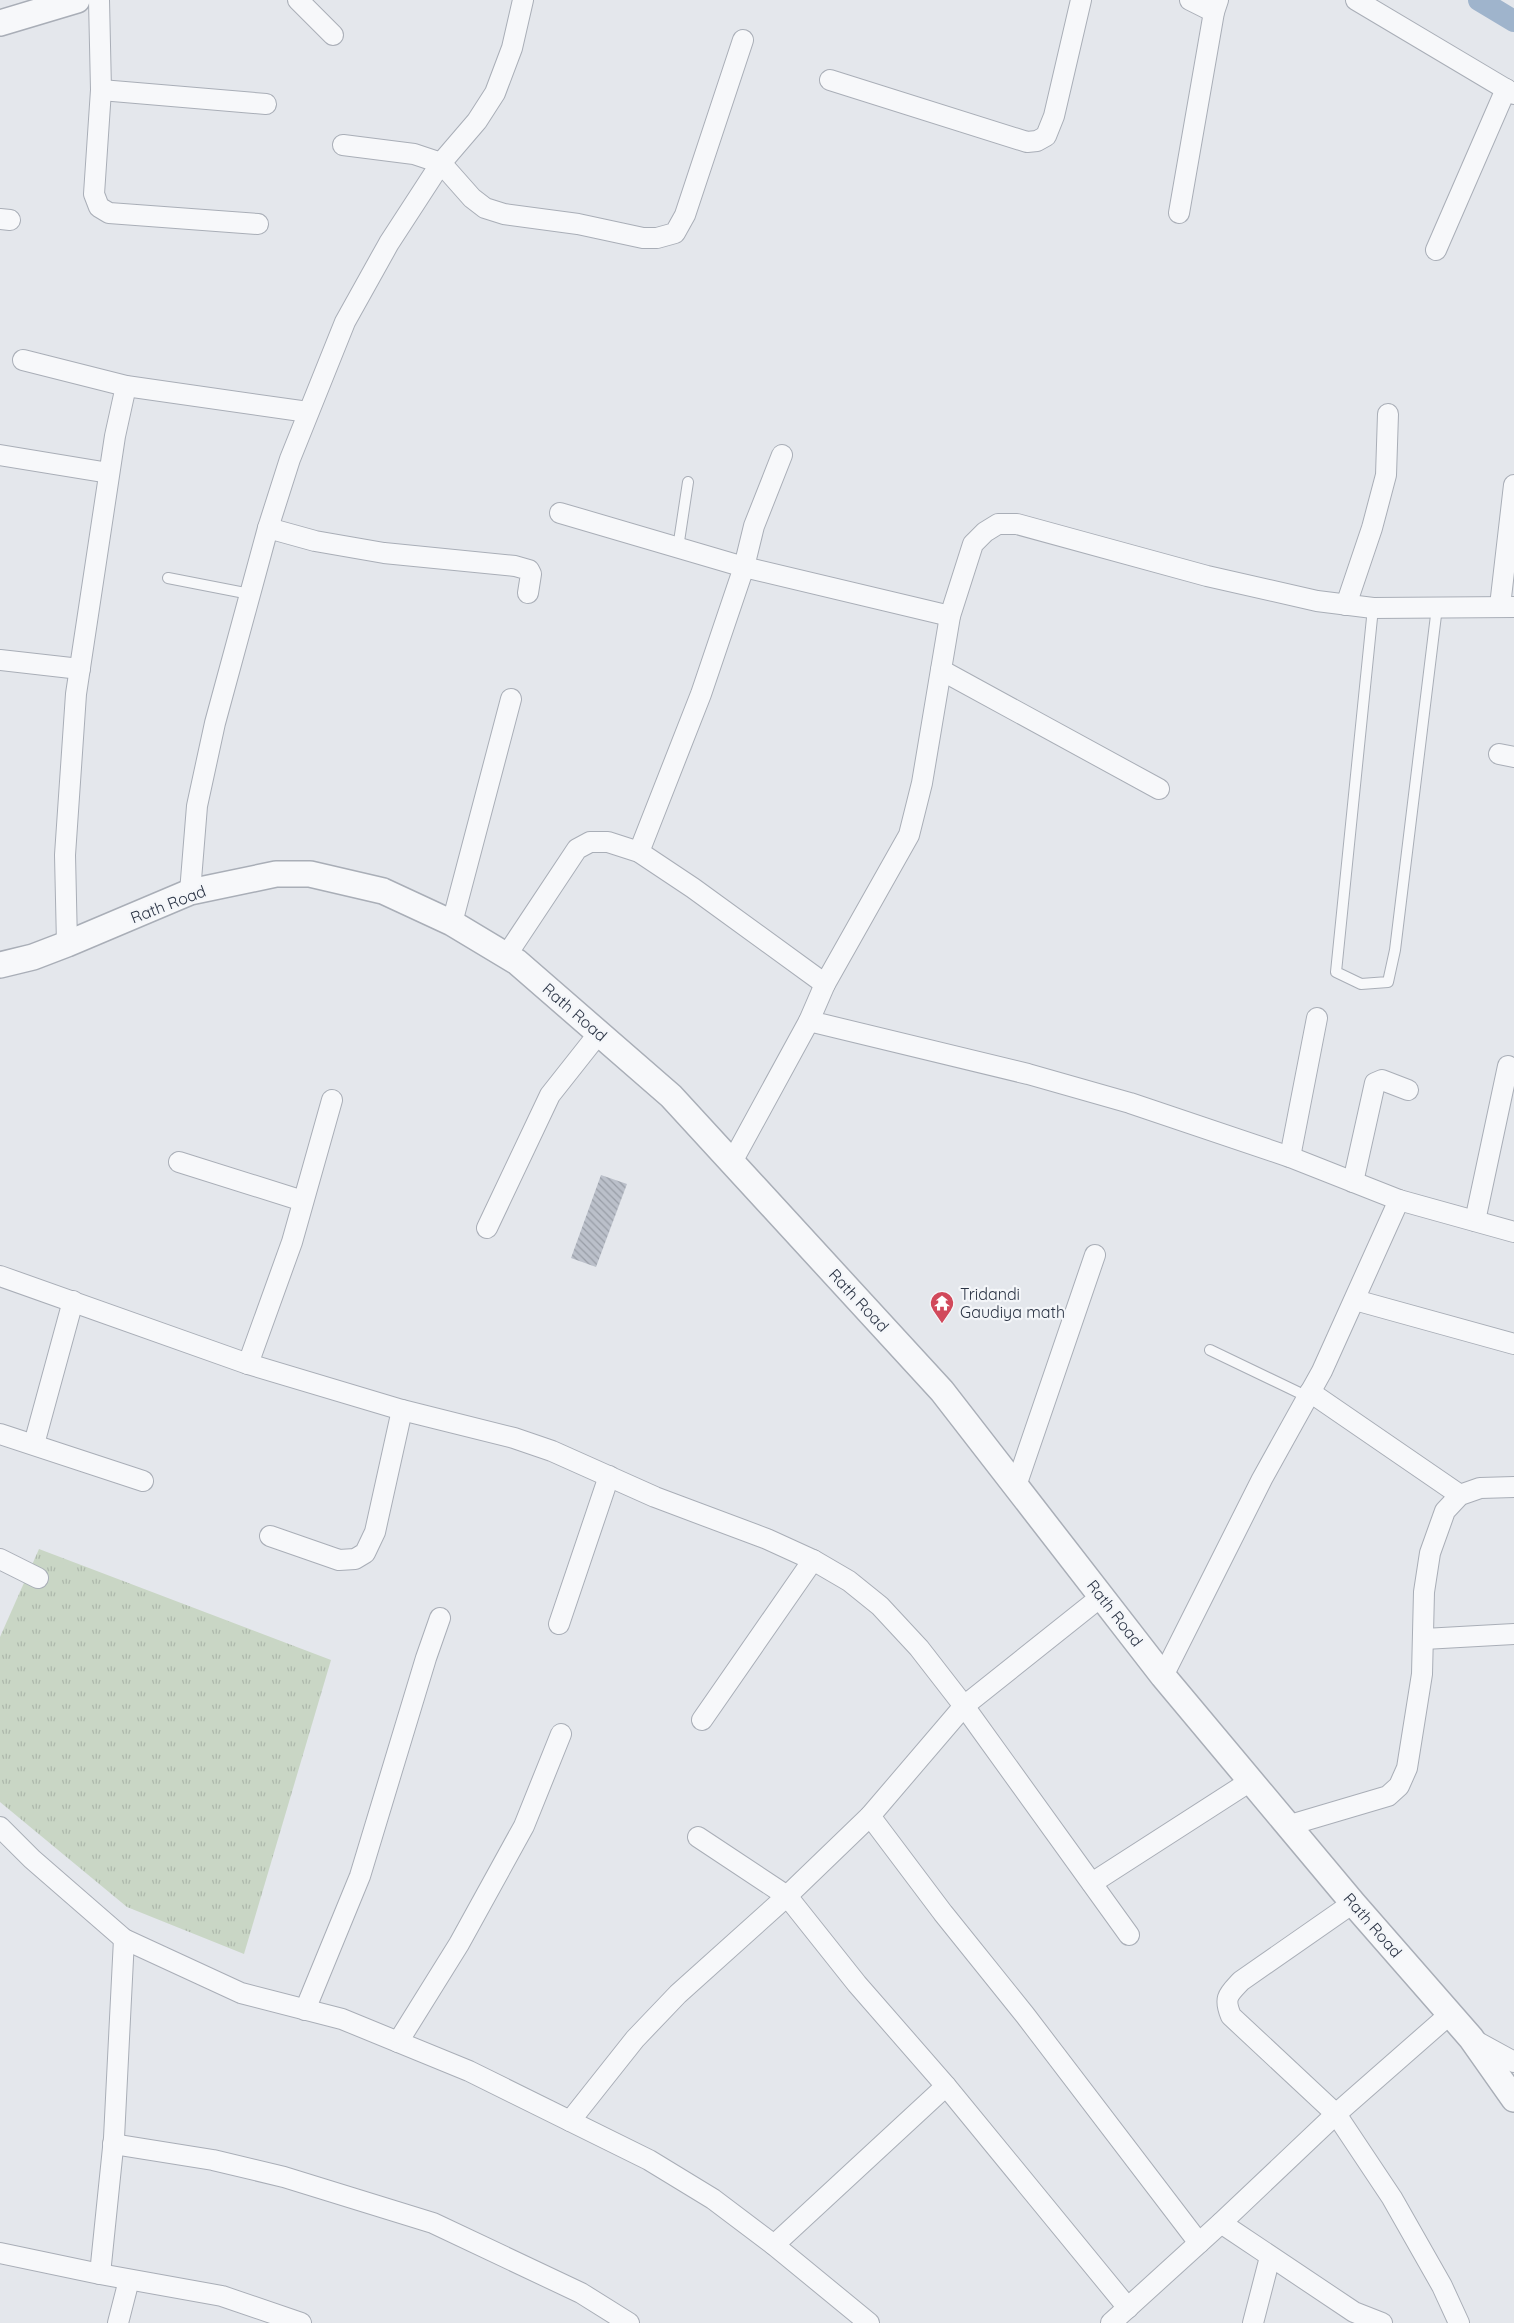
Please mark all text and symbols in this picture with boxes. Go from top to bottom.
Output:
street label: Rath Road [128,880,208,928]
street label: Rath Road [539,979,611,1045]
street label: Rath Road [825,1264,893,1336]
place label: Tridandi Gaudiya math [960,1284,1065,1322]
temple icon: Tridandi Gaudiya math [929,1290,955,1324]
street label: Rath Road [1083,1576,1147,1650]
street label: Rath Road [1340,1889,1406,1961]

